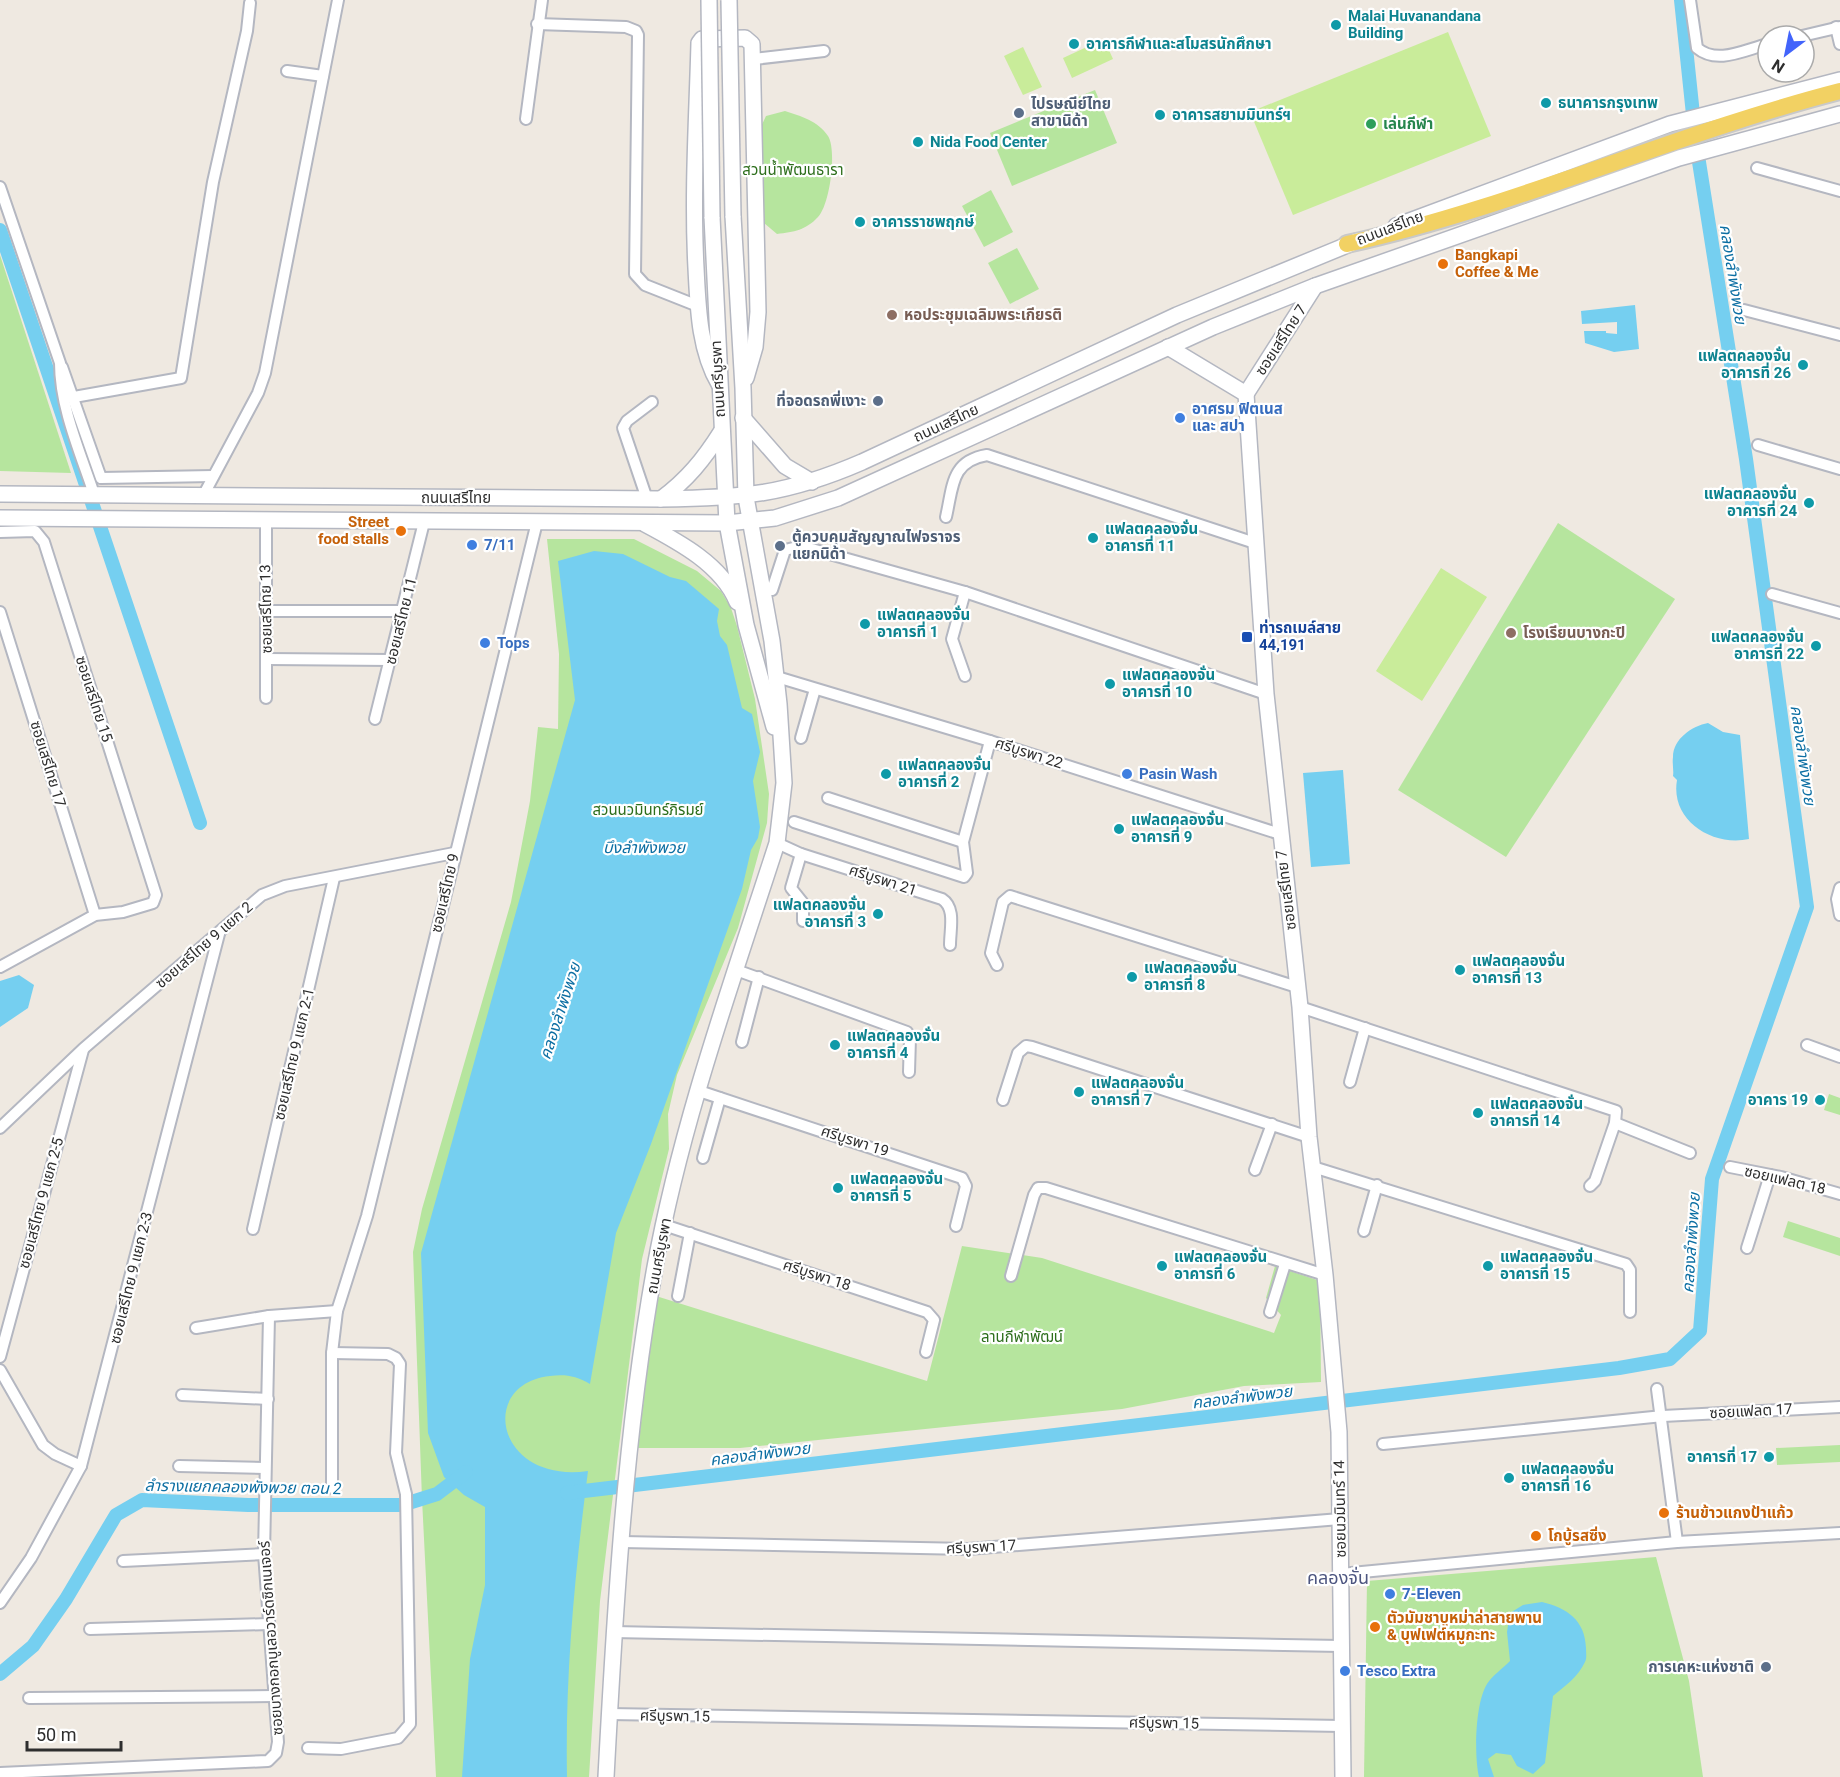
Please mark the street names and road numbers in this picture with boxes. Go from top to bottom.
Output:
street label: ถนนเสรีไทย [1354,207,1426,249]
street label: ซอยเสรีไทย 7 [1251,301,1311,379]
street label: ถนนศรีบูรพา [707,340,729,418]
street label: ถนนเสรีไทย [910,400,982,446]
street label: ถนนเสรีไทย [421,489,491,507]
street label: ซอยเสรีไทย 13 [256,564,276,654]
street label: ซอยเสรีไทย 11 [381,576,421,666]
street label: ซอยเสรีไทย 15 [72,654,116,744]
street label: ซอยเสรีไทย 17 [26,719,70,809]
street label: ศรีบูรพา 22 [993,734,1065,772]
street label: ซอยเสรีไทย 7 [1272,849,1300,931]
street label: ซอยเสรีไทย 9 [427,852,463,934]
street label: ศรีบูรพา 21 [847,861,919,899]
street label: ซอยเสรีไทย 9 แยก 2 [152,898,256,992]
street label: ซอยเสรีไทย 9 แยก 2-1 [270,986,318,1122]
street label: ศรีบูรพา 19 [819,1122,891,1160]
street label: ซอยเสรีไทย 9 แยก 2-5 [15,1135,67,1271]
street label: ซอยแฟลต 18 [1743,1162,1827,1198]
street label: ซอยเสรีไทย 9 แยก 2-3 [106,1210,156,1346]
street label: ถนนศรีบูรพา [643,1216,675,1296]
street label: ศรีบูรพา 18 [781,1256,853,1294]
street label: ซอยแฟลต 17 [1709,1400,1793,1422]
street label: ซอยนวมินทร์ 14 [1330,1459,1350,1558]
street label: ศรีบูรพา 17 [945,1536,1017,1558]
street label: ซอยบางกอกบูเลอวาร์ดซิกเนเจอร์ [255,1539,287,1736]
street label: ศรีบูรพา 15 [640,1706,710,1726]
street label: ศรีบูรพา 15 [1129,1713,1199,1733]

